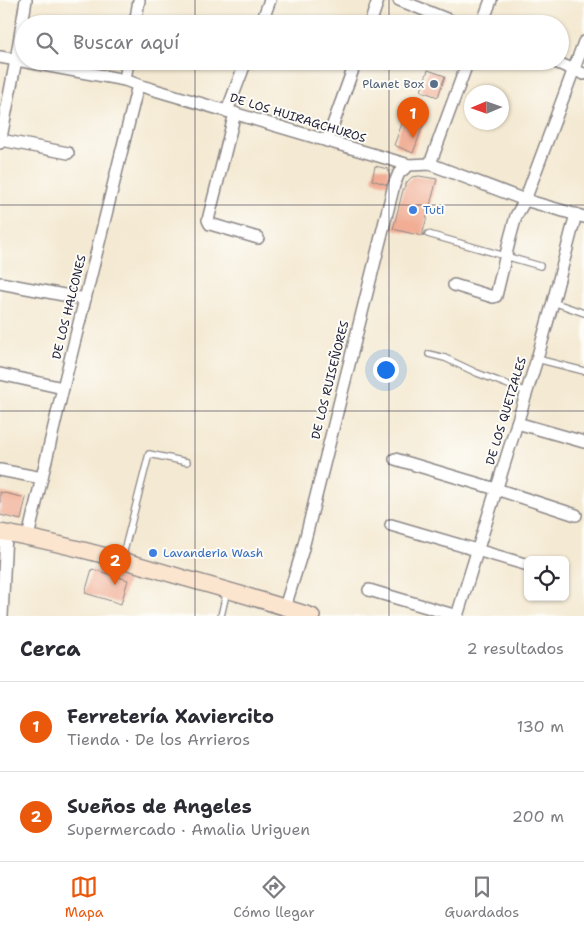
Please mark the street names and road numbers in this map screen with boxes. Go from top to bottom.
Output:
street label: DE LOS HUIRAGCHUROS [228,90,368,146]
street label: DE LOS HALCONES [48,253,90,361]
street label: DE LOS RUISEÑORES [308,319,353,441]
street label: DE LOS QUETZALES [482,355,530,467]

